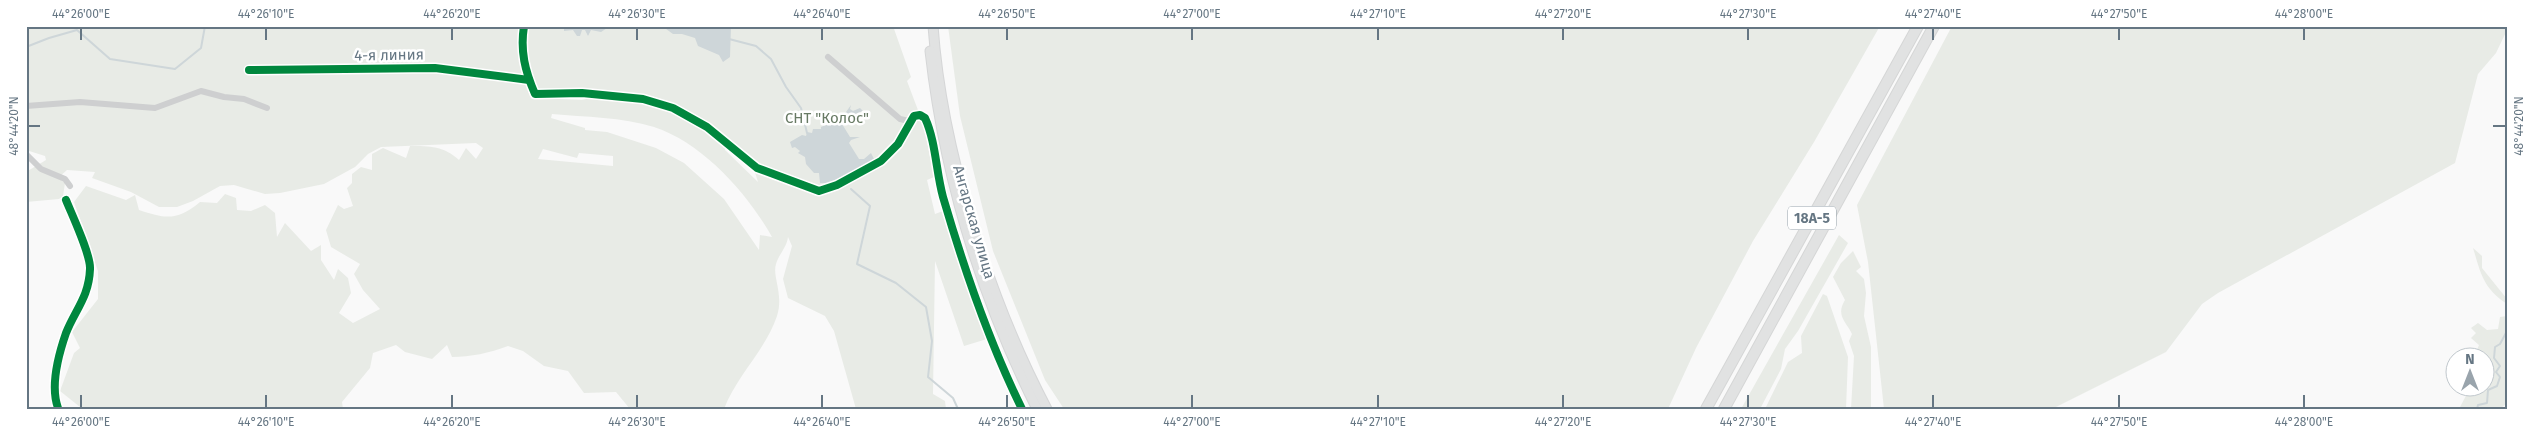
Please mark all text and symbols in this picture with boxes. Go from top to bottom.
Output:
text: 44°26'00"E [52,7,110,21]
text: 44°26'10"E [238,7,294,21]
text: 44°26'20"E [423,7,481,21]
text: 44°26'30"E [608,7,666,21]
text: 44°26'40"E [793,7,851,21]
text: 44°26'50"E [978,7,1036,21]
text: 44°27'00"E [1163,7,1221,21]
text: 44°27'10"E [1350,7,1406,21]
text: 44°27'20"E [1535,7,1591,21]
text: 44°27'30"E [1720,7,1776,21]
text: 44°27'40"E [1905,7,1961,21]
text: 44°27'50"E [2091,7,2147,21]
text: 44°28'00"E [2275,7,2333,21]
street label: 4-я линия [354,45,424,65]
text: 48°44'20"N [7,96,21,156]
text: 48°44'20"N [2512,96,2526,156]
park label: СНТ "Колос" [785,109,869,127]
street label: Ангарская улица [949,163,999,281]
road number: 18А-5 [1788,207,1836,230]
north arrow [2446,348,2496,398]
text: N [2465,351,2475,368]
text: 44°26'00"E [52,415,110,429]
text: 44°26'10"E [238,415,294,429]
text: 44°26'20"E [423,415,481,429]
text: 44°26'30"E [608,415,666,429]
text: 44°26'40"E [793,415,851,429]
text: 44°26'50"E [978,415,1036,429]
text: 44°27'00"E [1163,415,1221,429]
text: 44°27'10"E [1350,415,1406,429]
text: 44°27'20"E [1535,415,1591,429]
text: 44°27'30"E [1720,415,1776,429]
text: 44°27'40"E [1905,415,1961,429]
text: 44°27'50"E [2091,415,2147,429]
text: 44°28'00"E [2275,415,2333,429]

